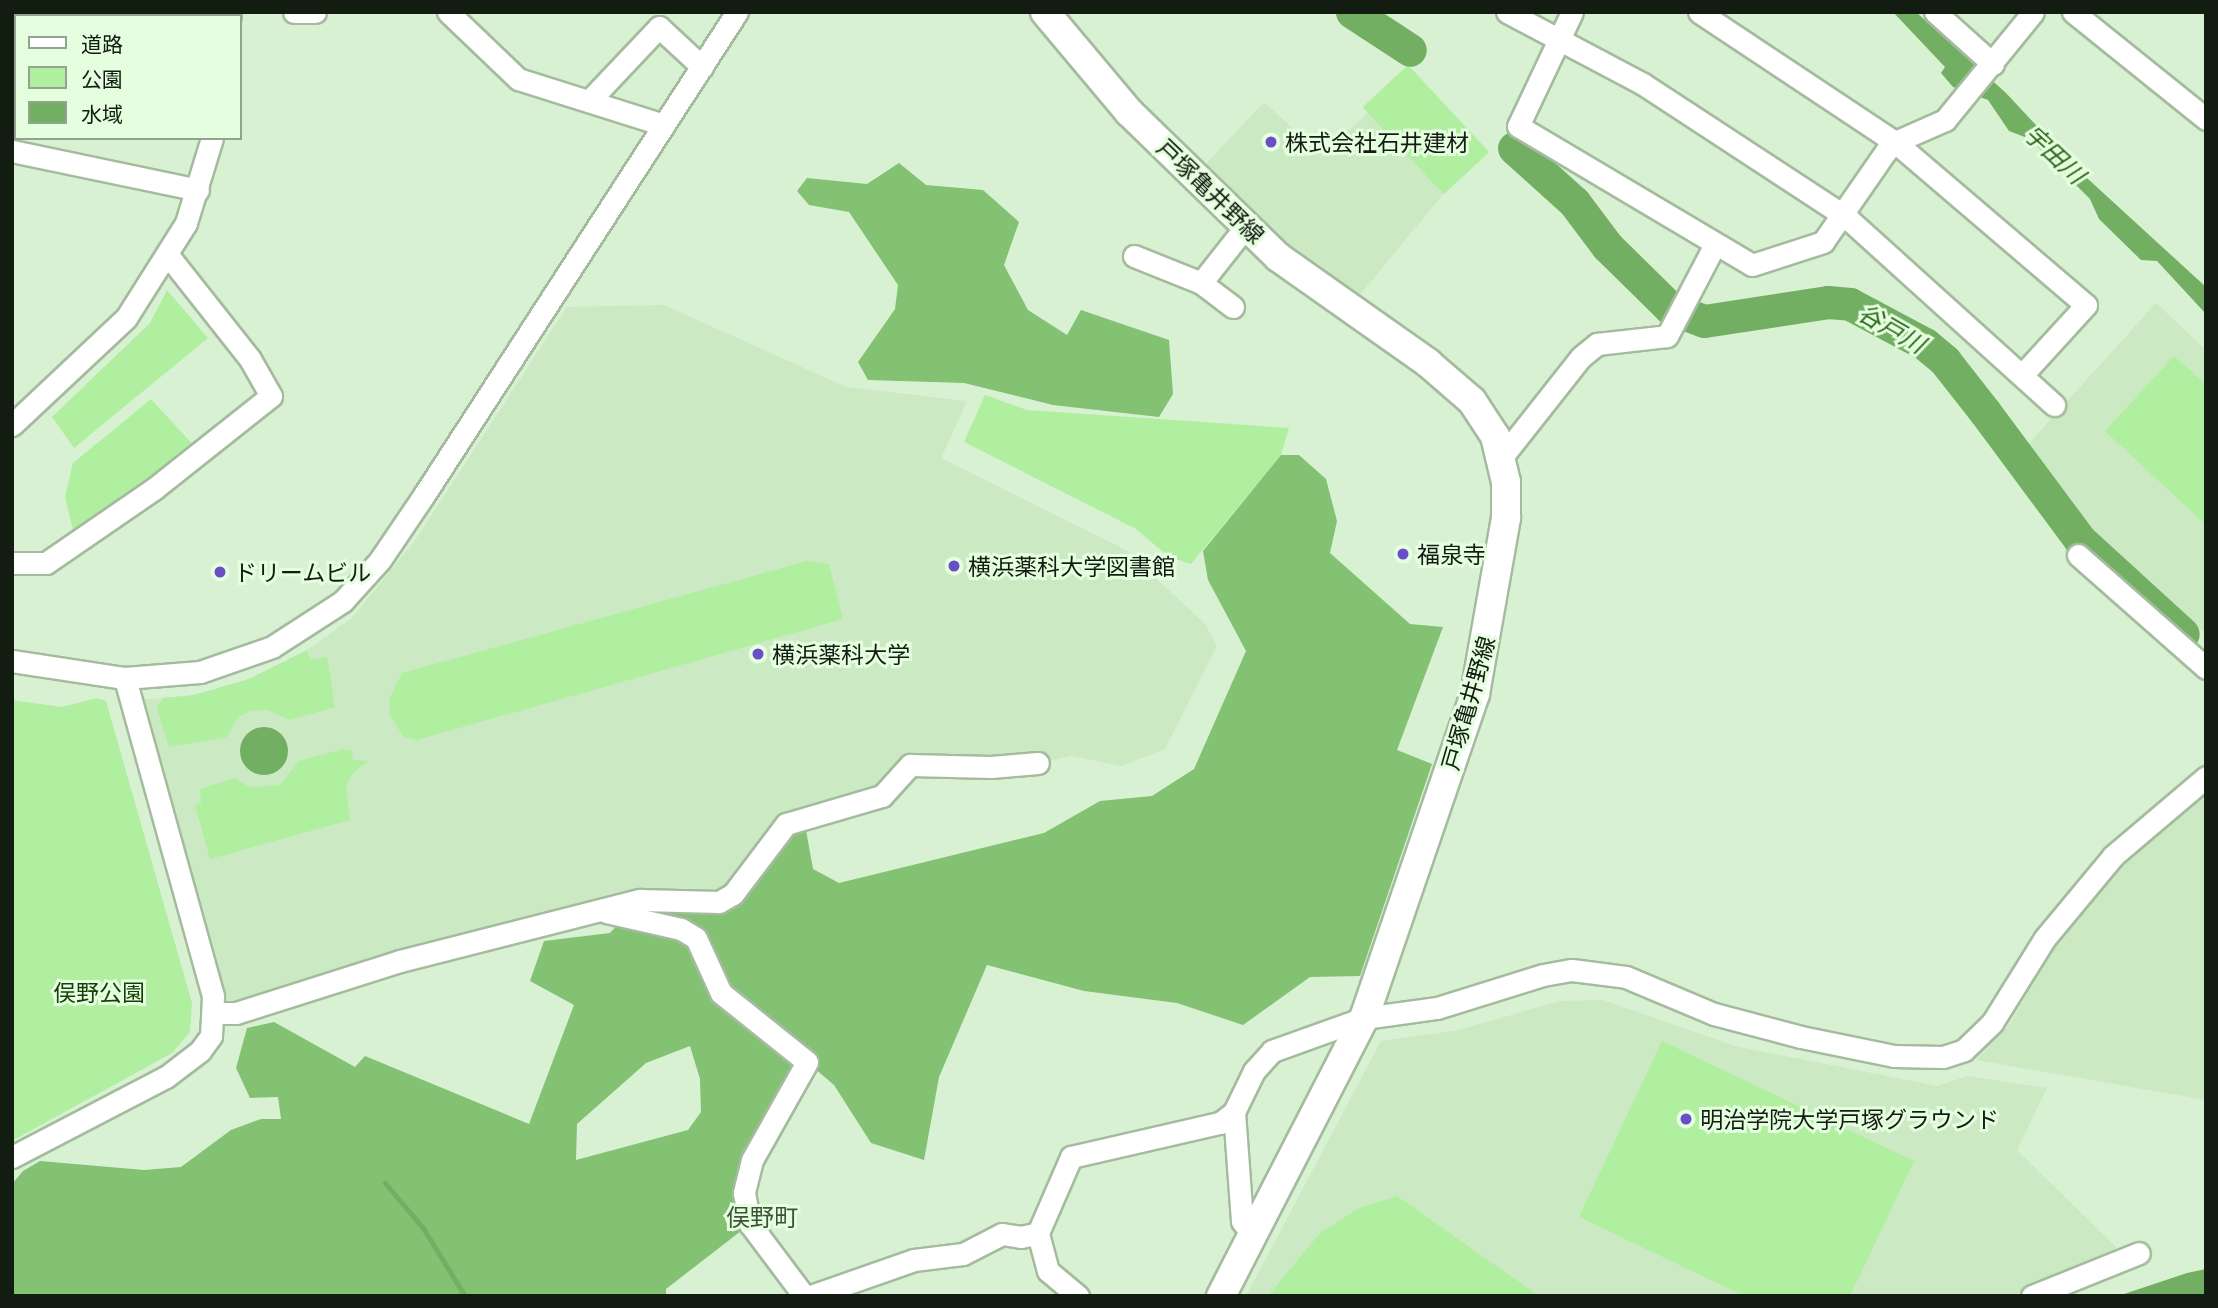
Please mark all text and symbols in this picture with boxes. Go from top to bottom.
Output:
legend [14,14,242,140]
text: 道路 [81,30,123,58]
text: 公園 [81,65,123,93]
text: 水域 [81,100,123,128]
water label: 宇田川 [2019,119,2091,189]
place label: 株式会社石井建材 [1285,128,1469,156]
street label: 戸塚亀井野線 [1152,133,1270,249]
marker: 株式会社石井建材 [1263,134,1279,150]
water label: 谷戸川 [1854,298,1930,358]
place label: 福泉寺 [1417,540,1486,568]
marker: 福泉寺 [1395,546,1411,562]
place label: 横浜薬科大学図書館 [968,552,1175,580]
place label: ドリームビル [234,558,372,586]
marker: 横浜薬科大学図書館 [946,558,962,574]
marker: ドリームビル [212,564,228,580]
street label: 戸塚亀井野線 [1436,633,1500,773]
place label: 横浜薬科大学 [772,640,910,668]
marker: 横浜薬科大学 [750,646,766,662]
park label: 俣野公園 [53,978,145,1006]
place label: 明治学院大学戸塚グラウンド [1700,1105,1999,1133]
marker: 明治学院大学戸塚グラウンド [1678,1111,1694,1127]
district label: 俣野町 [726,1203,798,1231]

